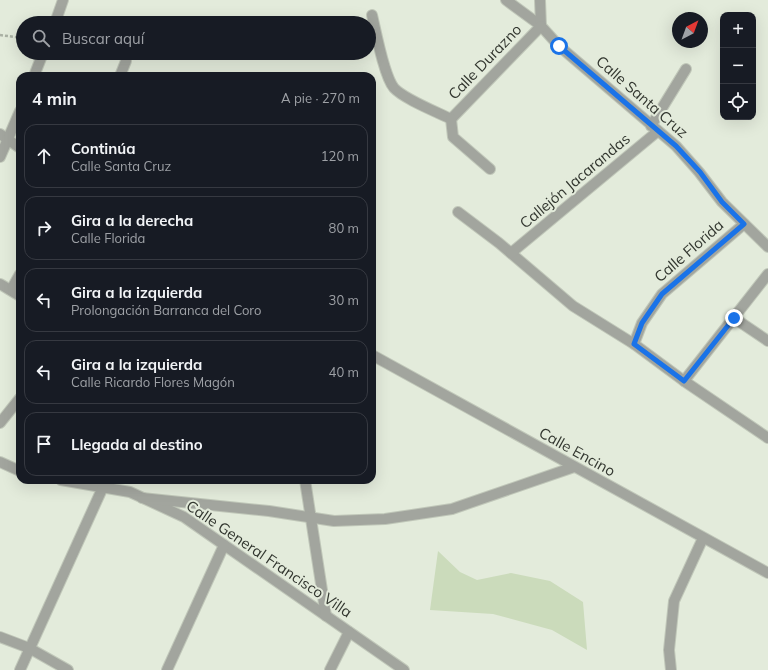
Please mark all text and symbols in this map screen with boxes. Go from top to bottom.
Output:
north arrow [672,12,708,48]
map controls [720,12,756,120]
button: + [720,12,756,48]
search box [16,16,376,60]
street label: Calle Durazno [444,20,525,103]
icon: search [30,27,52,49]
text: Buscar aquí [62,29,144,48]
route start [550,37,568,55]
button: − [720,48,756,84]
street label: Calle Santa Cruz [592,52,692,142]
button: locate [720,84,756,120]
text: 4 min [32,88,77,109]
text: A pie · 270 m [281,90,360,106]
street label: Callejón Jacarandas [516,129,634,232]
text: Continúa [71,139,136,158]
icon: ahead [33,145,55,167]
text: 120 m [321,148,359,164]
text: Calle Santa Cruz [71,158,171,174]
text: Gira a la derecha [71,211,193,230]
street label: Calle Florida [650,215,727,286]
icon: right [33,217,55,239]
text: 80 m [329,220,359,236]
text: Calle Florida [71,230,145,246]
text: Gira a la izquierda [71,283,202,302]
icon: left [33,289,55,311]
text: 30 m [329,292,359,308]
text: Prolongación Barranca del Coro [71,302,261,318]
route end [725,309,743,327]
text: Gira a la izquierda [71,355,202,374]
icon: left [33,361,55,383]
text: 40 m [329,364,359,380]
text: Calle Ricardo Flores Magón [71,374,235,390]
street label: Calle Encino [536,423,619,480]
icon: arrive [33,433,55,455]
text: Llegada al destino [71,435,203,454]
street label: Calle General Francisco Villa [183,496,356,621]

